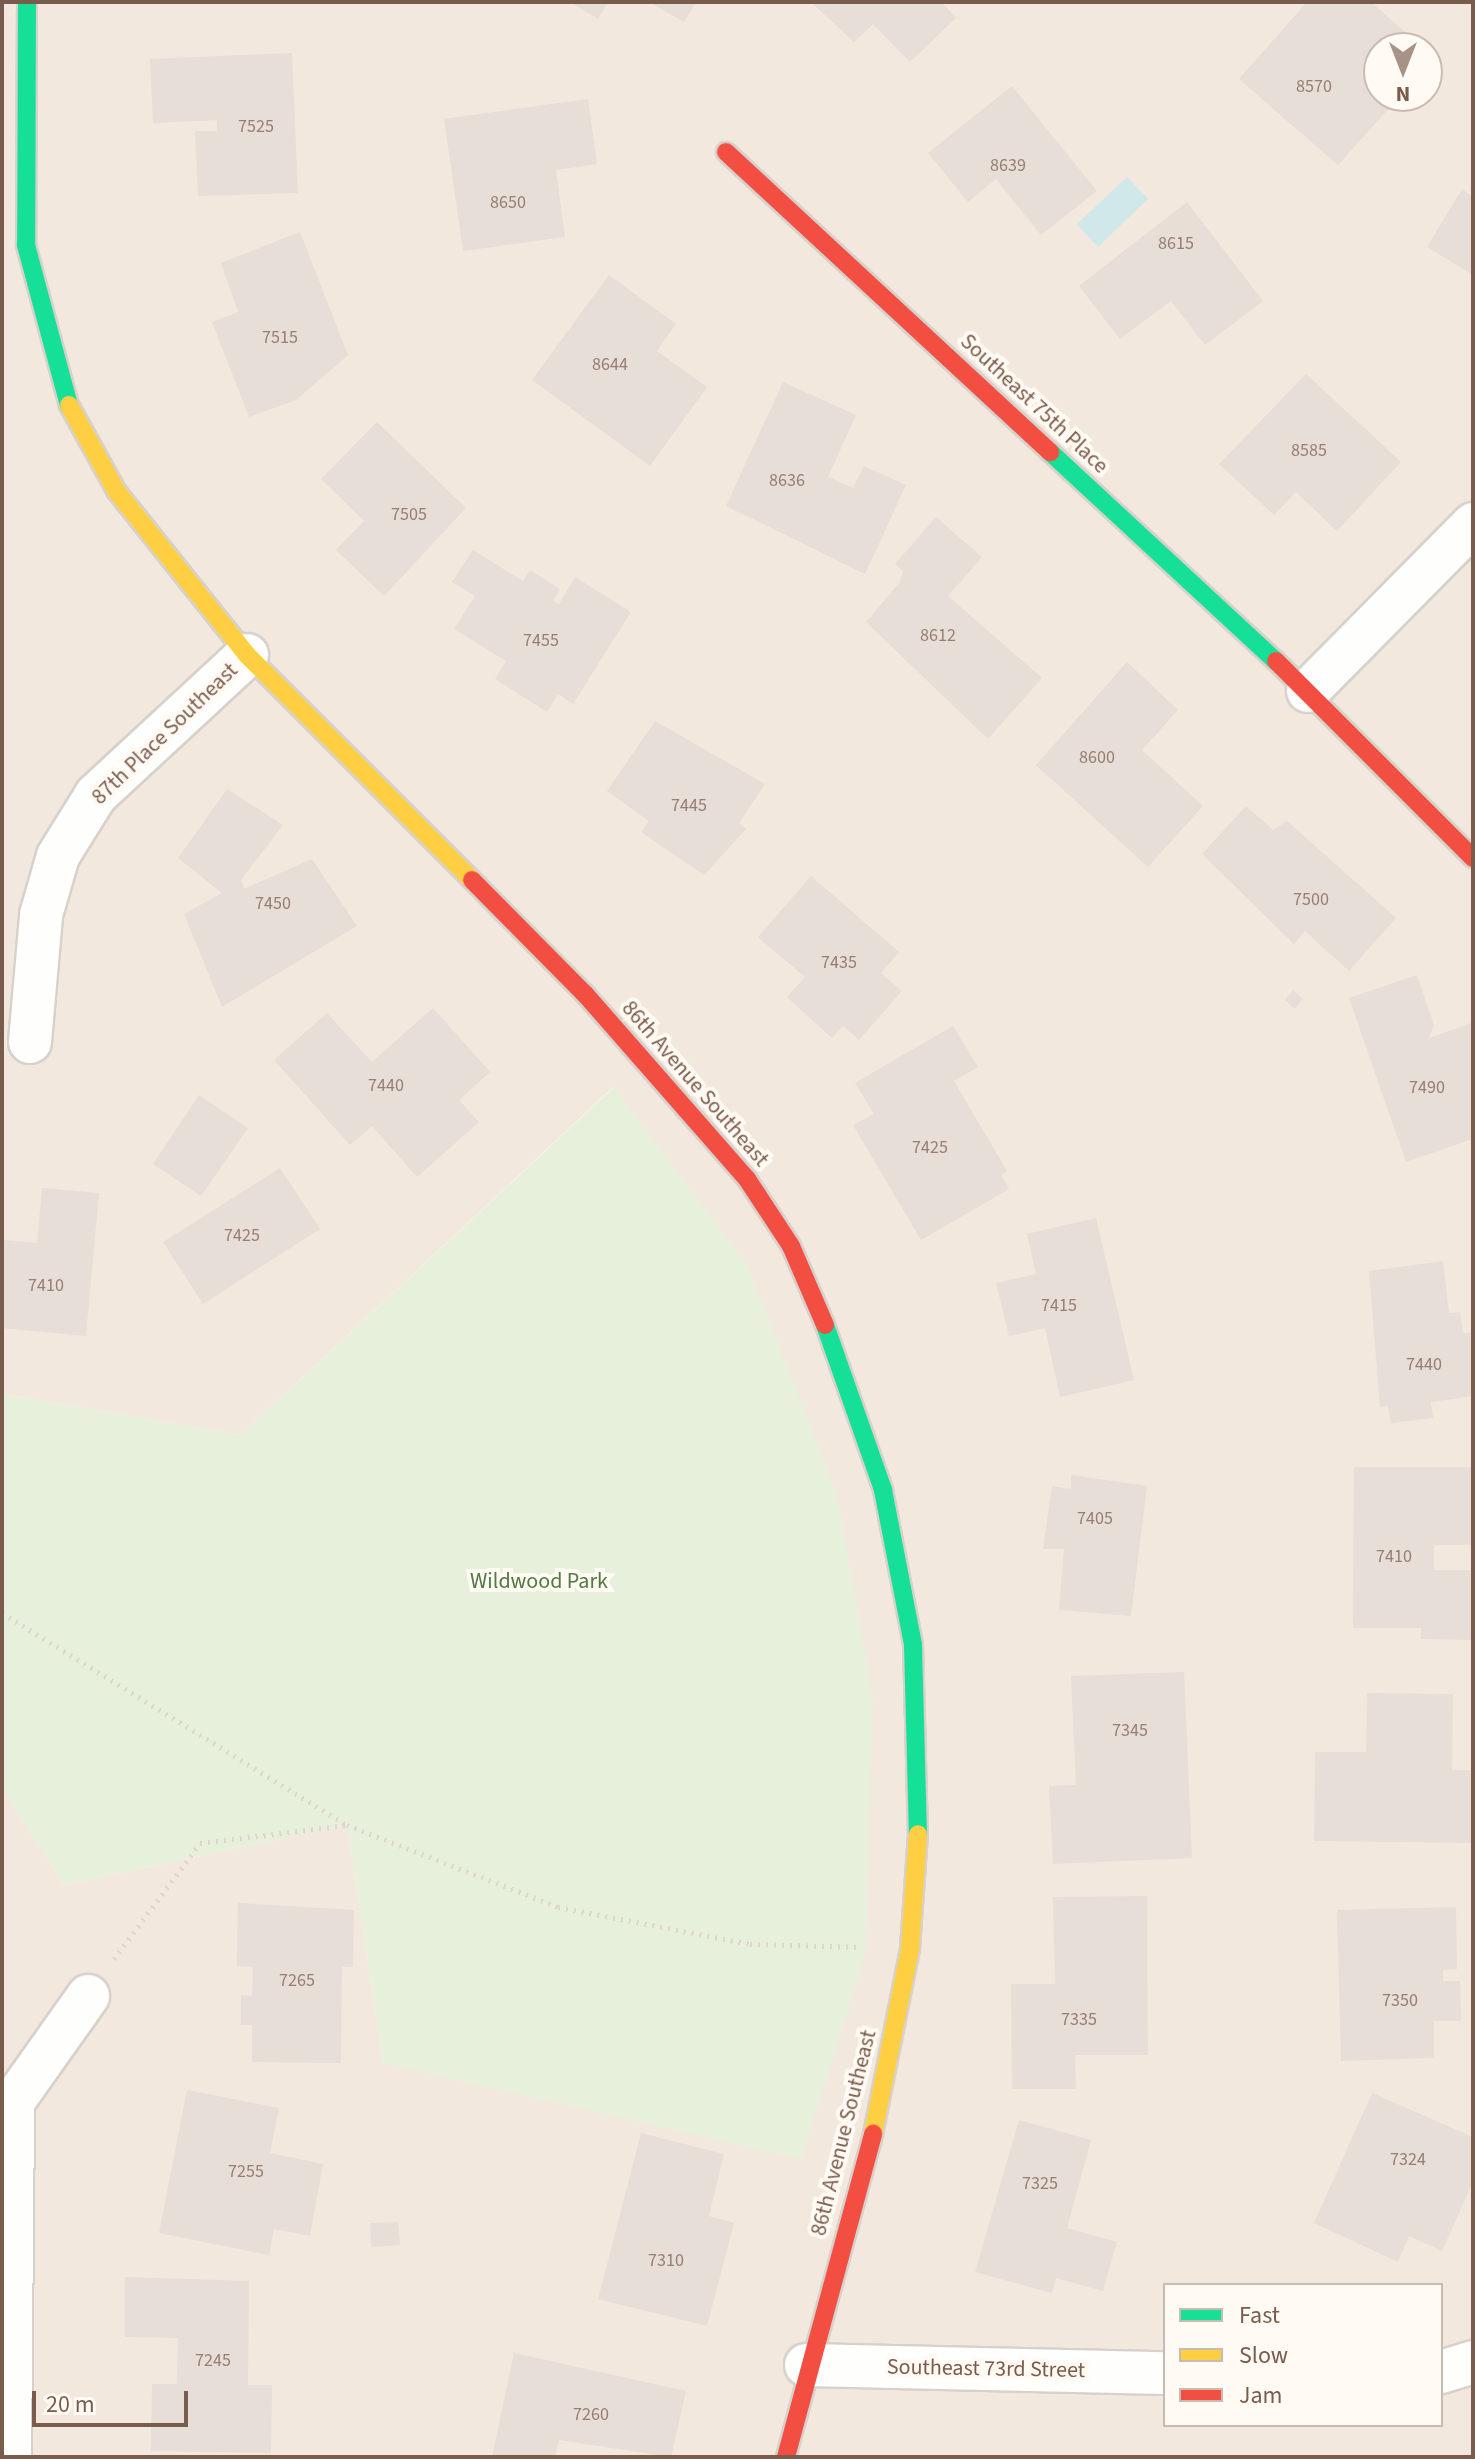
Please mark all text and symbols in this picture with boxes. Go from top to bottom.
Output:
north arrow [1363,32,1443,112]
house number: 8570 [1296,76,1332,98]
text: N [1396,78,1410,110]
house number: 7525 [238,116,274,138]
house number: 8639 [990,155,1026,177]
house number: 8650 [490,192,526,214]
house number: 8615 [1158,233,1194,255]
house number: 7515 [262,327,298,349]
street label: Southeast 75th Place [955,329,1113,479]
house number: 8644 [592,354,628,376]
house number: 8585 [1291,440,1327,462]
house number: 8636 [769,470,805,492]
house number: 7505 [391,504,427,526]
house number: 8612 [920,625,956,647]
house number: 7455 [523,630,559,652]
street label: 87th Place Southeast [87,658,243,810]
house number: 8600 [1079,747,1115,769]
house number: 7445 [671,795,707,817]
house number: 7500 [1293,889,1329,911]
house number: 7450 [255,893,291,915]
house number: 7435 [821,952,857,974]
street label: 86th Avenue Southeast [616,996,774,1172]
house number: 7440 [368,1075,404,1097]
house number: 7490 [1409,1077,1445,1099]
house number: 7425 [912,1137,948,1159]
house number: 7425 [224,1225,260,1247]
house number: 7410 [28,1275,64,1297]
house number: 7415 [1041,1295,1077,1317]
house number: 7440 [1406,1354,1442,1376]
house number: 7405 [1077,1508,1113,1530]
house number: 7410 [1376,1546,1412,1568]
park label: Wildwood Park [470,1569,608,1595]
house number: 7345 [1112,1720,1148,1742]
house number: 7265 [279,1970,315,1992]
house number: 7350 [1382,1990,1418,2012]
house number: 7335 [1061,2009,1097,2031]
street label: 86th Avenue Southeast [806,2028,882,2238]
house number: 7324 [1390,2149,1426,2171]
house number: 7255 [228,2161,264,2183]
house number: 7325 [1022,2173,1058,2195]
house number: 7310 [648,2250,684,2272]
legend [1163,2283,1443,2427]
text: Fast [1239,2298,1280,2333]
text: Slow [1239,2338,1288,2373]
house number: 7245 [195,2350,231,2372]
street label: Southeast 73rd Street [887,2354,1085,2384]
scale bar [36,2375,192,2425]
text: Jam [1239,2378,1283,2413]
text: 20 m [46,2387,95,2422]
house number: 7260 [573,2404,609,2426]

